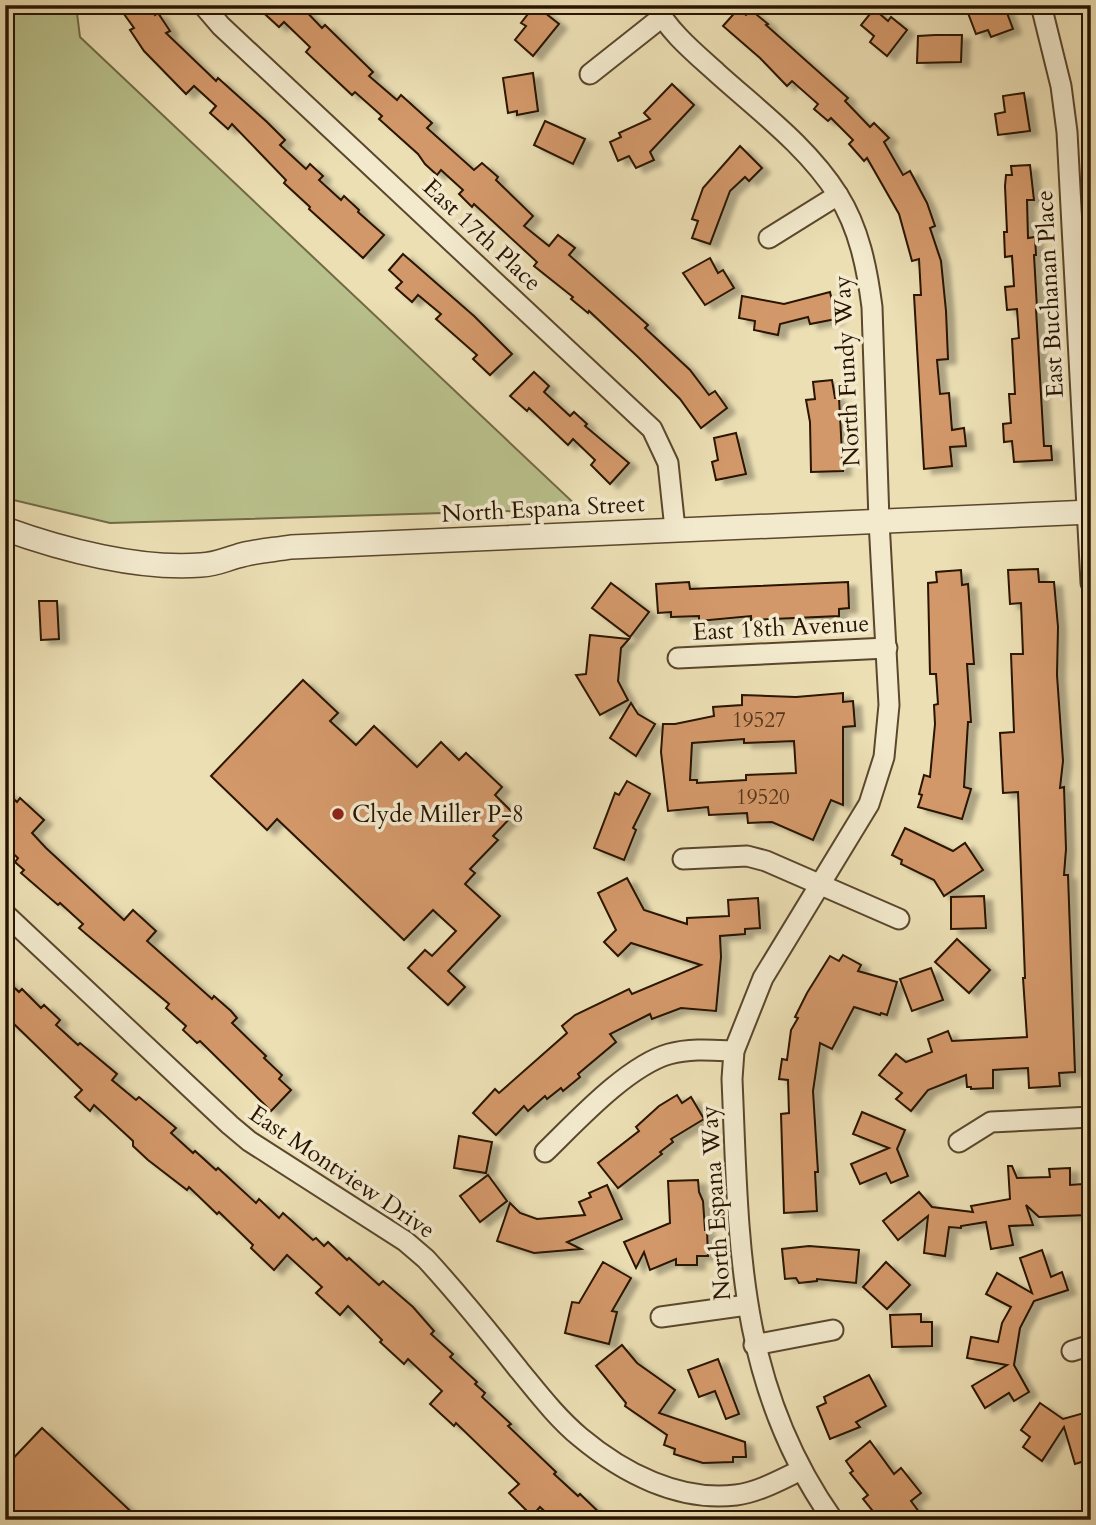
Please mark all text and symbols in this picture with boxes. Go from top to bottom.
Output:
street label: East 17th Place [415,171,549,299]
street label: East Buchanan Place [1028,189,1072,399]
street label: North Fundy Way [825,274,868,467]
street label: North Espana Street [440,487,646,531]
street label: East 18th Avenue [692,607,870,649]
house number: 19527 [732,706,786,735]
house number: 19520 [736,783,790,812]
place label: Clyde Miller P-8 [352,798,524,831]
marker: Clyde Miller P-8 [330,806,346,822]
street label: East Montview Drive [243,1097,441,1247]
street label: North Espana Way [693,1104,739,1302]

